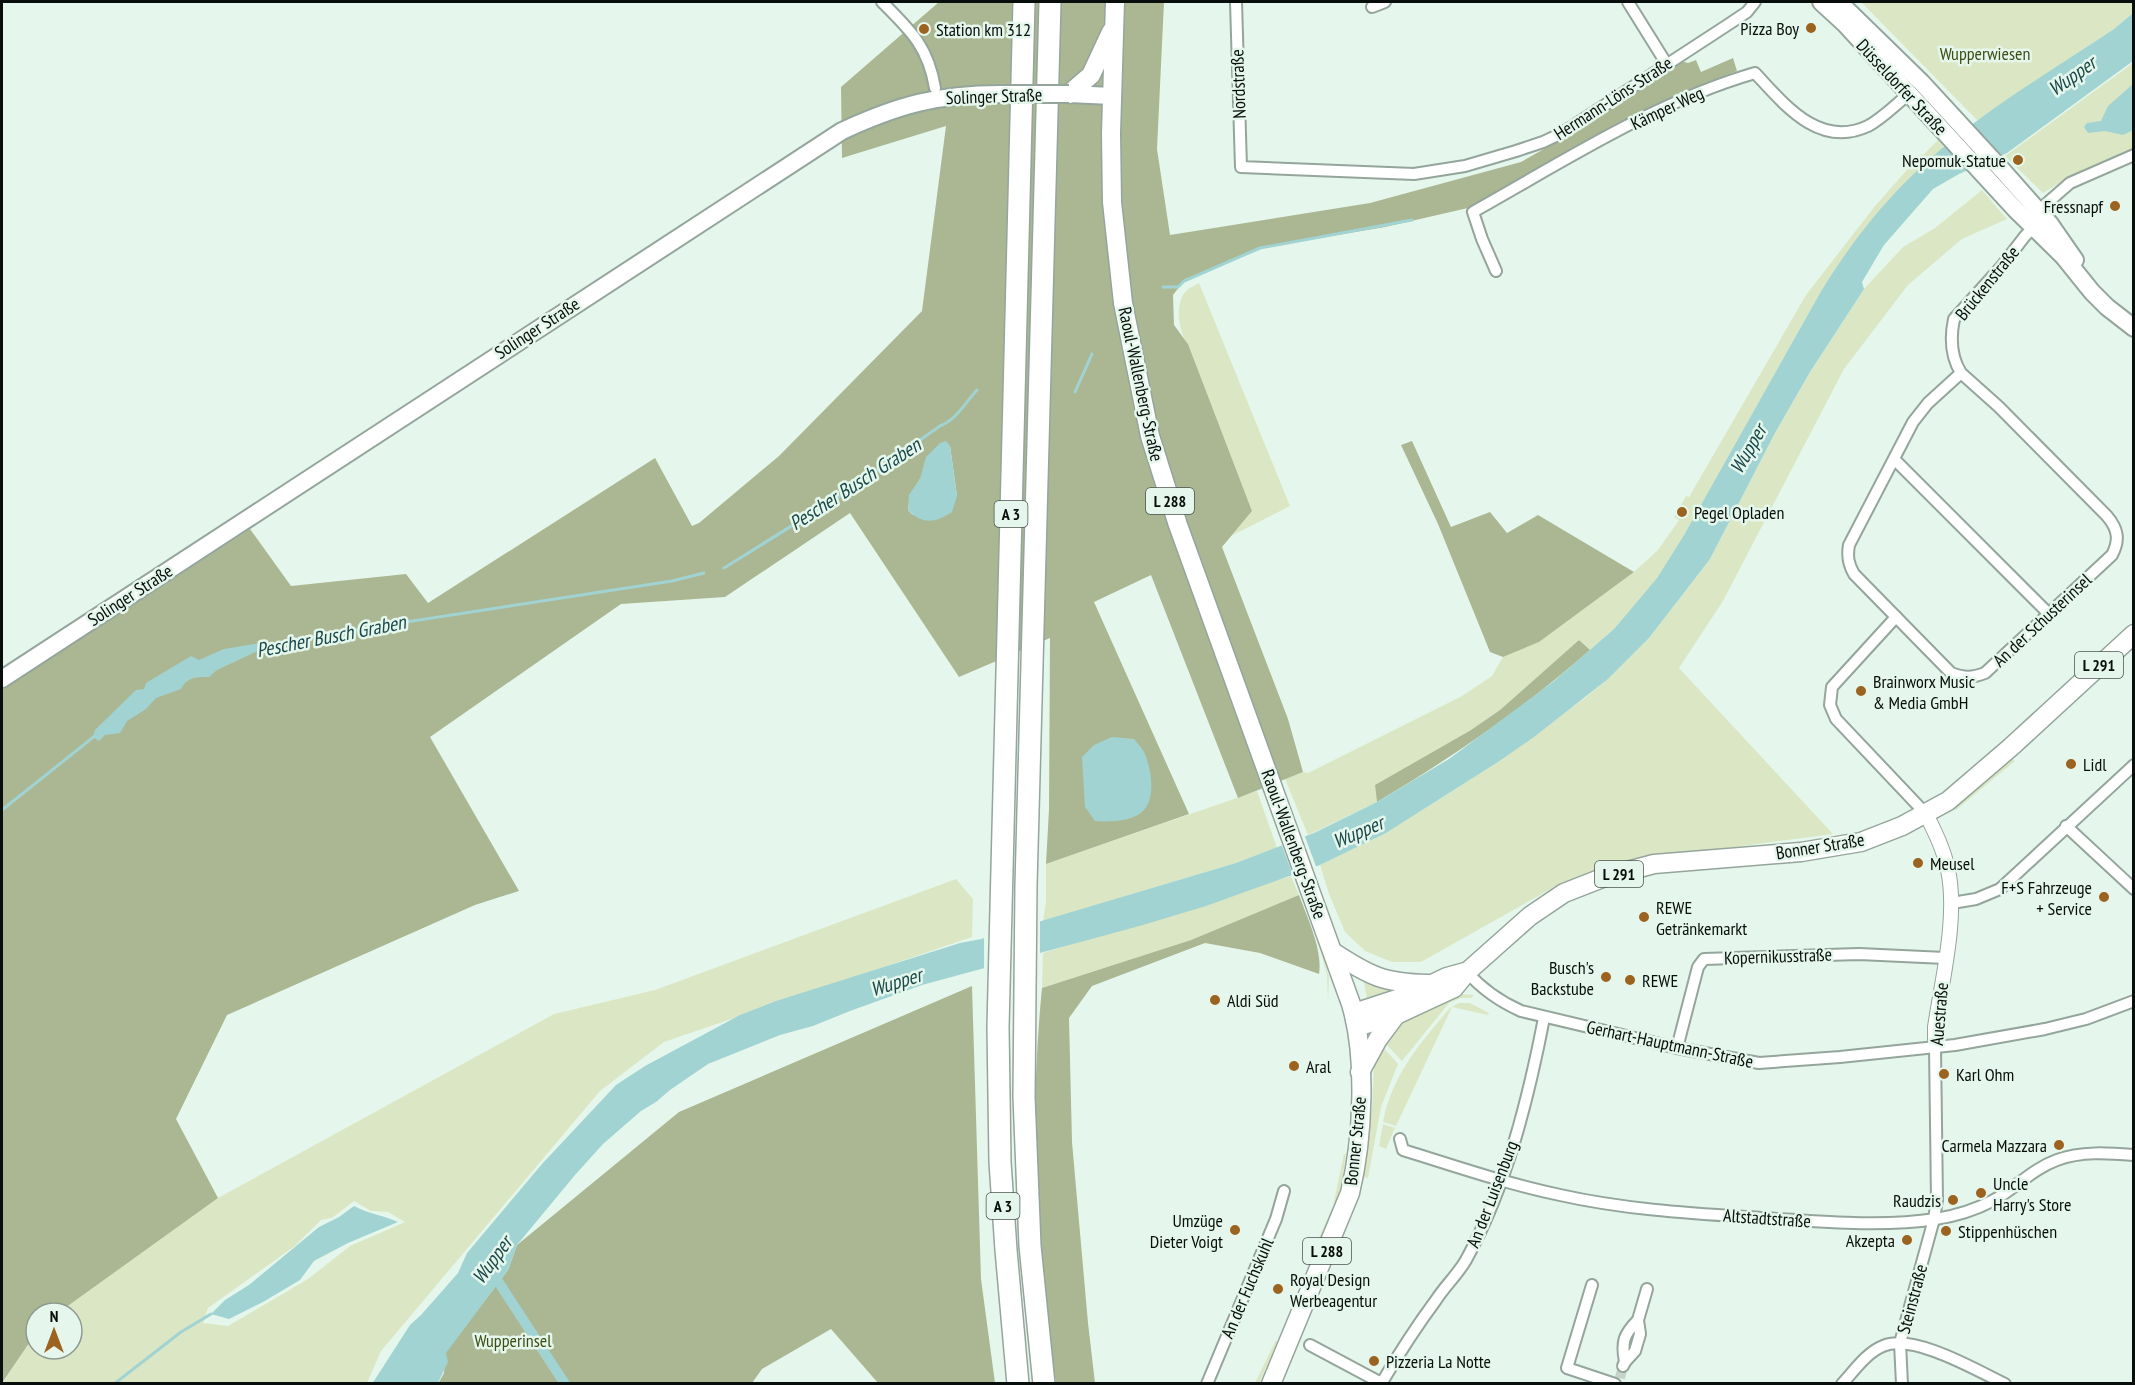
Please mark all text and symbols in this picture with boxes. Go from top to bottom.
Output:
place label: Pizza Boy [1740,17,1799,40]
place label: Station km 312 [936,18,1031,41]
marker: Pizza Boy [1804,21,1818,35]
marker: Station km 312 [917,22,931,36]
street label: Düsseldorfer Straße [1852,34,1952,140]
park label: Wupperwiesen [1940,42,2030,65]
street label: Nordstraße [1225,49,1251,119]
water label: Wupper [2043,49,2103,102]
street label: Hermann-Löns-Straße [1549,51,1677,145]
street label: Kämper Weg [1627,81,1707,135]
street label: Solinger Straße [945,83,1043,109]
place label: Nepomuk-Statue [1902,149,2006,172]
marker: Nepomuk-Statue [2011,153,2025,167]
place label: Fressnapf [2044,195,2104,218]
marker: Fressnapf [2108,199,2122,213]
street label: Brückenstraße [1950,241,2024,325]
street label: Solinger Straße [490,292,584,364]
street label: Raoul-Wallenberg-Straße [1113,305,1169,463]
water label: Wupper [1724,418,1774,478]
water label: Pescher Busch Graben [784,431,927,536]
road number: L 288 [1146,488,1194,514]
road number: A 3 [994,501,1028,527]
place label: Pegel Opladen [1694,501,1784,524]
marker: Pegel Opladen [1675,505,1689,519]
street label: Solinger Straße [83,559,177,631]
street label: An der Schusterinsel [1988,568,2097,672]
water label: Pescher Busch Graben [254,609,409,663]
road number: L 291 [2075,652,2123,678]
place label: Brainworx Music & Media GmbH [1873,670,1976,714]
marker: Brainworx Music & Media GmbH [1854,684,1868,698]
place label: Lidl [2083,753,2107,776]
marker: Lidl [2064,757,2078,771]
street label: Raoul-Wallenberg-Straße [1256,766,1332,922]
water label: Wupper [1329,809,1390,854]
street label: Bonner Straße [1774,828,1866,864]
place label: Meusel [1930,852,1975,875]
marker: Meusel [1911,856,1925,870]
road number: L 291 [1595,861,1643,887]
place label: F+S Fahrzeuge + Service [2001,876,2092,920]
marker: F+S Fahrzeuge + Service [2097,890,2111,904]
place label: REWE Getränkemarkt [1656,896,1747,940]
marker: REWE Getränkemarkt [1637,910,1651,924]
street label: Kopernikusstraße [1724,943,1832,969]
place label: Busch's Backstube [1531,956,1594,1000]
water label: Wupper [867,961,927,1002]
place label: REWE [1642,969,1678,992]
marker: Busch's Backstube [1599,970,1613,984]
marker: REWE [1623,973,1637,987]
street label: Auestraße [1925,982,1953,1046]
place label: Aldi Süd [1227,989,1279,1012]
marker: Aldi Süd [1208,993,1222,1007]
street label: Gerhart-Hauptmann-Straße [1585,1015,1755,1073]
place label: Aral [1306,1055,1332,1078]
marker: Aral [1287,1059,1301,1073]
place label: Karl Ohm [1956,1063,2014,1086]
marker: Karl Ohm [1937,1067,1951,1081]
street label: Bonner Straße [1339,1095,1371,1187]
place label: Carmela Mazzara [1942,1134,2047,1157]
street label: An der Luisenburg [1461,1137,1523,1251]
marker: Carmela Mazzara [2052,1138,2066,1152]
place label: Uncle Harry's Store [1993,1172,2071,1216]
marker: Uncle Harry's Store [1974,1186,1988,1200]
place label: Raudzis [1893,1189,1941,1212]
road number: A 3 [986,1193,1020,1219]
marker: Raudzis [1946,1193,1960,1207]
street label: Altstadtstraße [1722,1203,1812,1233]
place label: Umzüge Dieter Voigt [1150,1209,1223,1253]
place label: Stippenhüschen [1958,1220,2057,1243]
marker: Umzüge Dieter Voigt [1228,1223,1242,1237]
marker: Stippenhüschen [1939,1224,1953,1238]
water label: Wupper [466,1229,519,1289]
place label: Akzepta [1846,1229,1895,1252]
marker: Akzepta [1900,1233,1914,1247]
street label: An der Fuchskuhl [1216,1234,1279,1342]
road number: L 288 [1303,1238,1351,1264]
street label: Steinstraße [1892,1262,1932,1336]
place label: Royal Design Werbeagentur [1290,1268,1377,1312]
marker: Royal Design Werbeagentur [1271,1282,1285,1296]
north arrow [24,1301,84,1361]
text: N [50,1306,58,1326]
park label: Wupperinsel [475,1329,552,1352]
place label: Pizzeria La Notte [1386,1350,1491,1373]
marker: Pizzeria La Notte [1367,1354,1381,1368]

